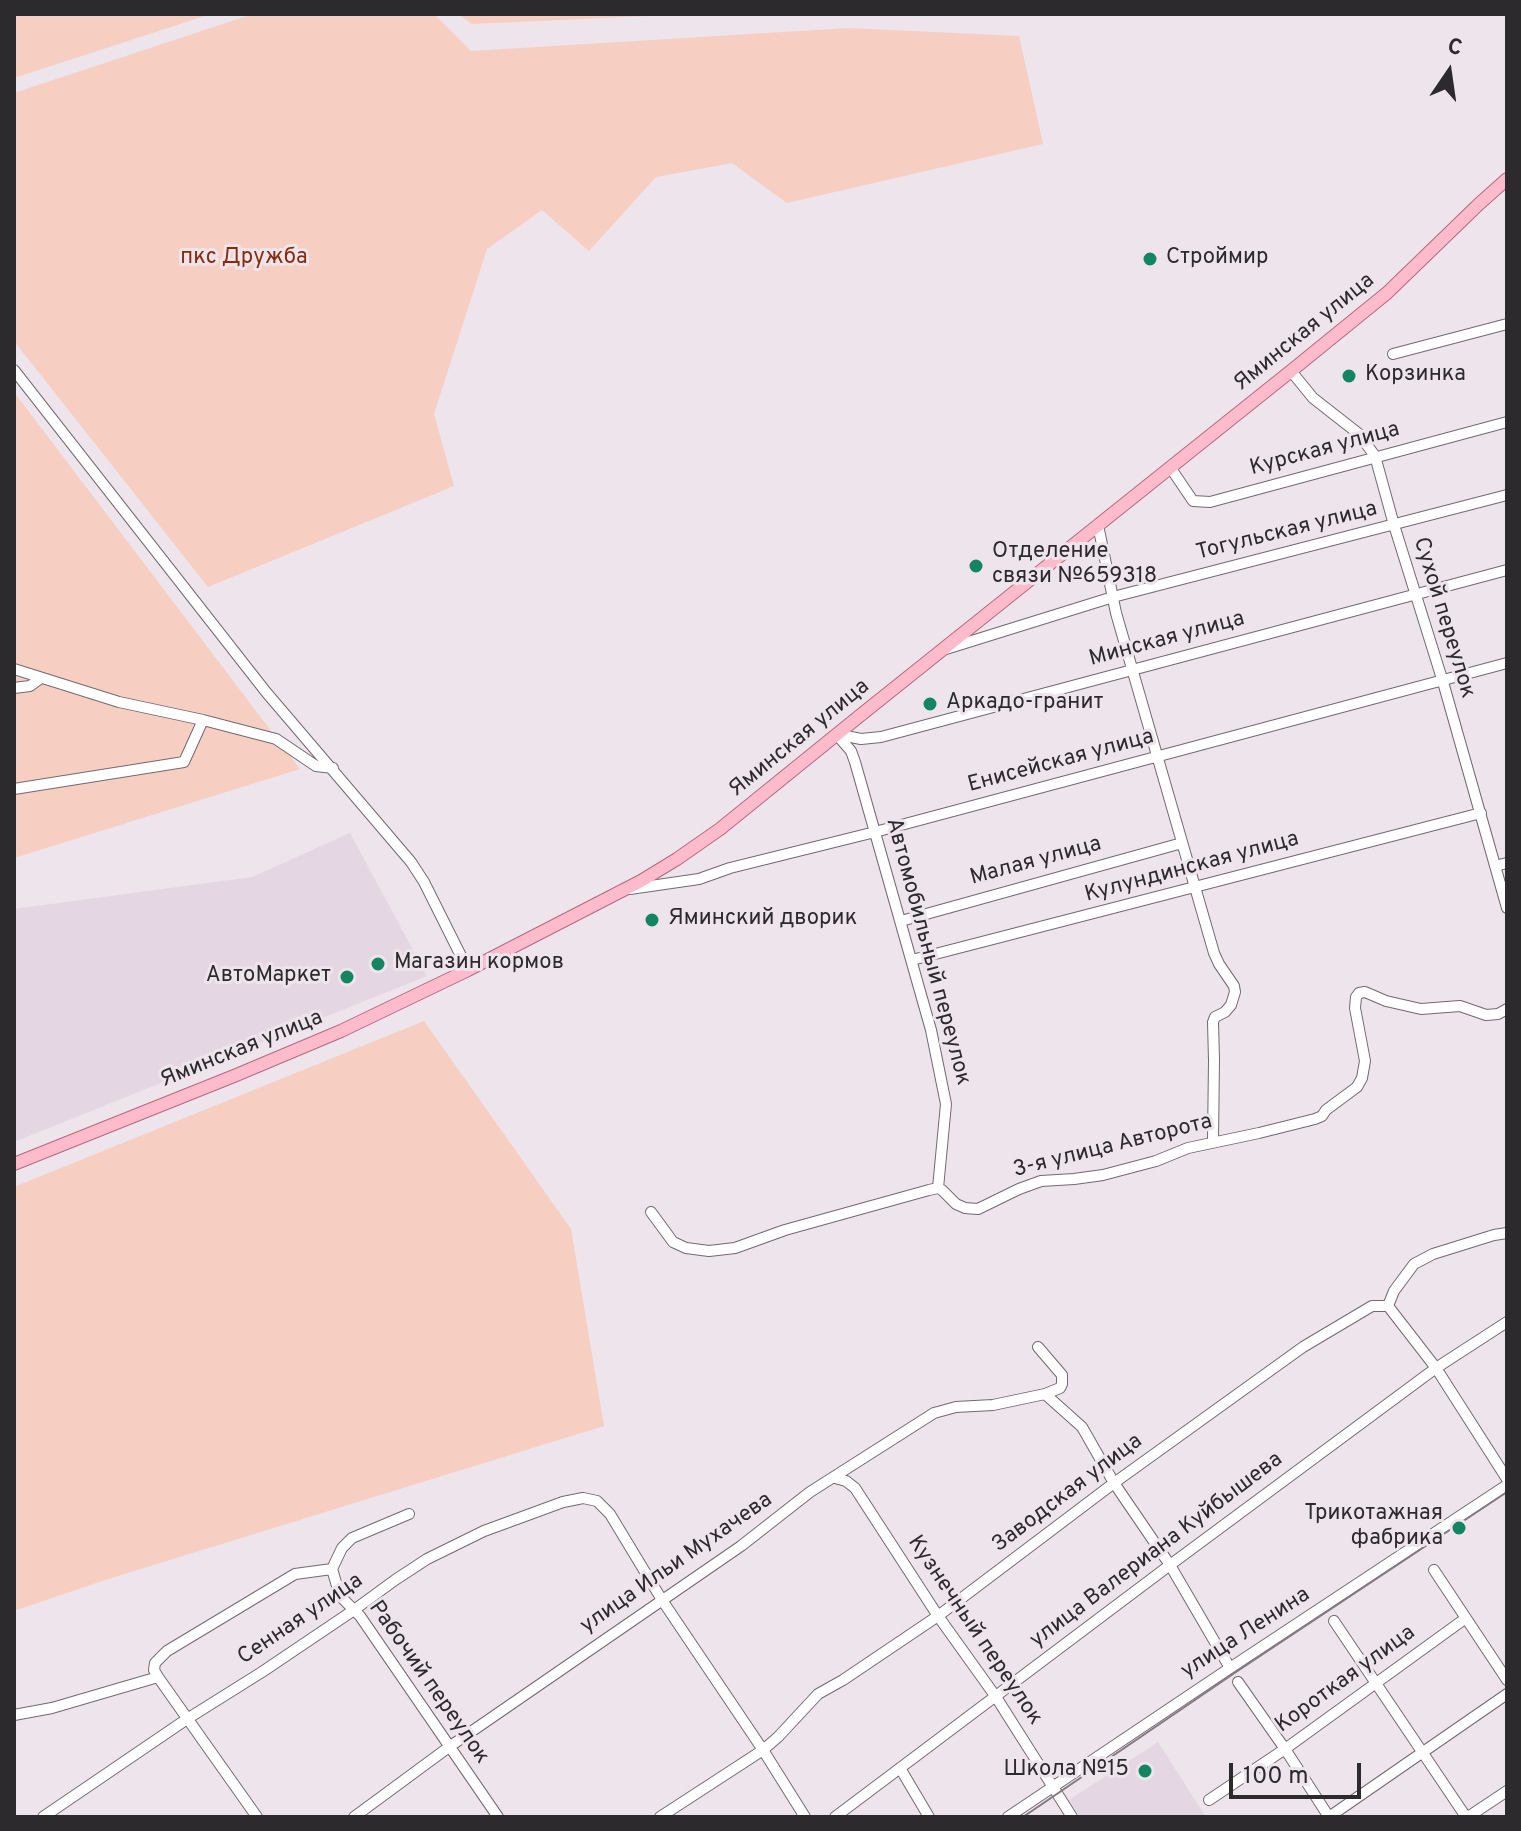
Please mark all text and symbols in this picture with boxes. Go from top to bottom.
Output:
north arrow [1409,32,1489,112]
text: С [1445,33,1464,63]
park label: пкс Дружба [180,246,308,272]
place label: Строймир [1166,246,1269,272]
marker: Строймир [1141,250,1159,268]
street label: Яминская улица [1229,268,1381,398]
place label: Корзинка [1365,363,1466,389]
marker: Корзинка [1340,367,1358,385]
street label: Курская улица [1247,417,1403,483]
street label: Тогульская улица [1194,497,1380,567]
street label: Сухой переулок [1406,534,1480,702]
place label: Отделение связи №659318 [992,540,1157,592]
marker: Отделение связи №659318 [967,557,985,575]
street label: Минская улица [1086,607,1248,673]
street label: Яминская улица [724,674,876,804]
place label: Аркадо-гранит [946,691,1103,717]
marker: Аркадо-гранит [921,695,939,713]
street label: Енисейская улица [965,724,1157,800]
street label: Автомобильный переулок [879,816,975,1088]
street label: Кулундинская улица [1082,827,1302,909]
street label: Малая улица [967,832,1105,892]
place label: Яминский дворик [668,907,857,933]
marker: Яминский дворик [643,911,661,929]
place label: Магазин кормов [394,951,564,977]
marker: Магазин кормов [369,955,387,973]
place label: АвтоМаркет [206,964,331,990]
marker: АвтоМаркет [338,968,356,986]
street label: Яминская улица [157,1005,327,1095]
street label: 3-я улица Авторота [1011,1110,1215,1184]
street label: Заводская улица [988,1429,1148,1559]
street label: улица Валериана Куйбышева [1025,1447,1289,1655]
street label: улица Ильи Мухачева [576,1488,778,1640]
place label: Трикотажная фабрика [1304,1502,1443,1554]
marker: Трикотажная фабрика [1450,1519,1468,1537]
street label: Кузнечный переулок [901,1531,1047,1731]
street label: Сенная улица [233,1569,369,1671]
street label: улица Ленина [1177,1583,1315,1685]
street label: Рабочий переулок [362,1596,494,1770]
street label: Короткая улица [1271,1620,1421,1740]
scale bar [1233,1747,1365,1797]
place label: Школа №15 [1003,1758,1129,1784]
marker: Школа №15 [1136,1762,1154,1780]
text: 100 m [1243,1762,1309,1792]

